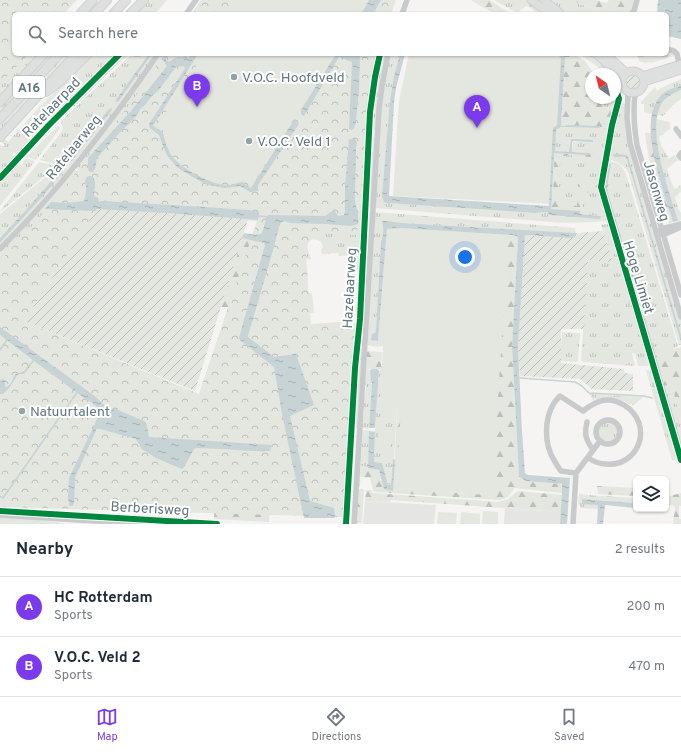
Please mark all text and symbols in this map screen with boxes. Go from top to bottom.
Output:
search box [12,12,669,56]
icon: search [26,23,48,45]
text: Search here [58,25,138,44]
north arrow [585,68,621,104]
place label: V.O.C. Hoofdveld [242,70,345,87]
marker: V.O.C. Hoofdveld [229,72,239,82]
pin: B [184,74,210,107]
street label: Ratelaarpad [19,75,85,141]
road number: A16 [13,76,45,98]
pin: A [464,95,490,128]
street label: Ratelaarweg [43,112,106,184]
place label: V.O.C. Veld 1 [257,134,331,151]
marker: V.O.C. Veld 1 [244,136,254,146]
street label: Jasonweg [639,159,672,224]
street label: Hoge Limiet [618,239,657,316]
street label: Hazelaarweg [340,247,361,329]
your location [455,247,475,267]
place label: Natuurtalent [30,404,110,421]
marker: Natuurtalent [17,406,27,416]
map controls [633,476,669,512]
button: layers [633,476,669,512]
street label: Berberisweg [110,499,190,520]
text: Nearby [16,539,73,561]
text: 2 results [615,542,665,558]
text: HC Rotterdam [54,589,153,608]
text: A [24,599,34,615]
text: 200 m [626,599,665,615]
text: Sports [54,608,93,624]
text: V.O.C. Veld 2 [54,649,141,668]
text: B [25,659,33,675]
text: 470 m [628,659,665,675]
text: Sports [54,668,93,684]
tab: Map [96,706,118,744]
tab: Directions [311,706,361,744]
tab: Saved [554,706,585,744]

